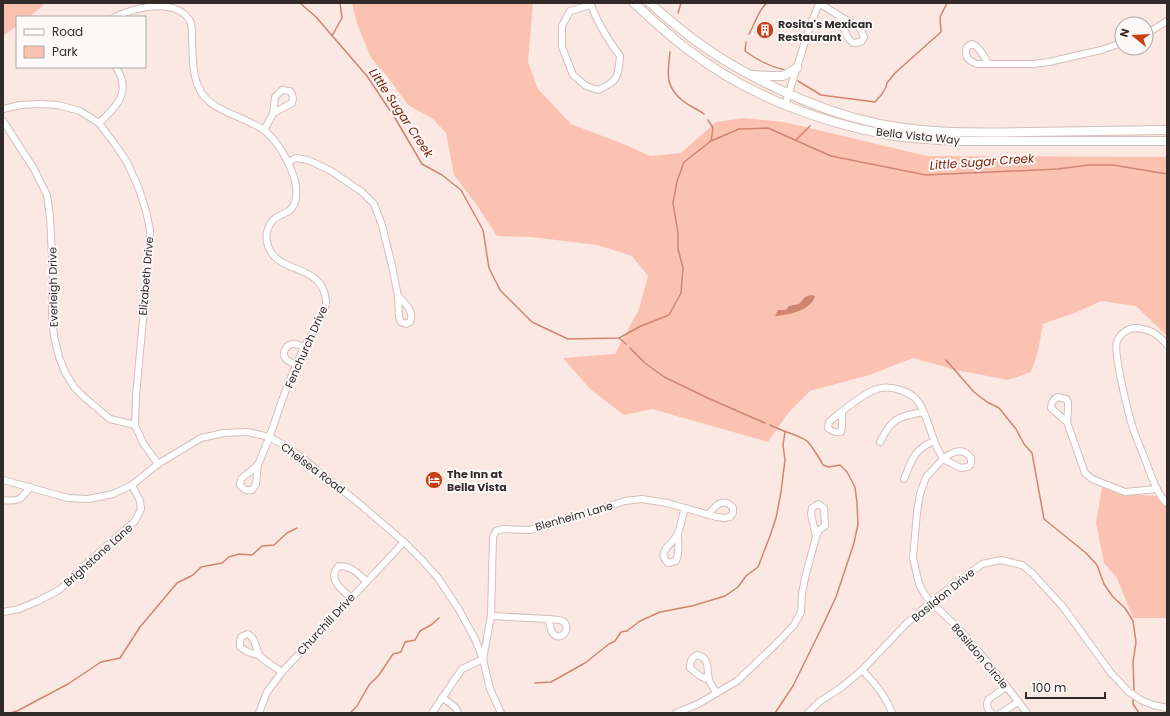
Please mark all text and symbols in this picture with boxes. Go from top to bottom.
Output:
legend [16,16,146,68]
place label: Rosita's Mexican Restaurant [778,16,873,45]
north arrow [1114,16,1154,56]
building icon: Rosita's Mexican Restaurant [755,20,775,40]
text: Road [52,23,83,40]
text: N [1116,26,1133,39]
text: Park [52,43,79,60]
water label: Little Sugar Creek [365,65,438,161]
street label: Bella Vista Way [875,124,961,148]
water label: Little Sugar Creek [929,149,1036,174]
street label: Elizabeth Drive [135,236,157,316]
street label: Everleigh Drive [44,247,62,327]
street label: Fenchurch Drive [281,303,331,391]
street label: Chelsea Road [278,439,348,497]
place label: The Inn at Bella Vista [447,466,507,495]
hotel icon: The Inn at Bella Vista [424,470,444,490]
street label: Blenheim Lane [533,497,615,535]
street label: Brighstone Lane [60,520,136,590]
street label: Basildon Drive [908,564,978,626]
street label: Churchill Drive [293,590,359,658]
street label: Basildon Circle [948,620,1012,692]
scale bar [1026,674,1105,700]
text: 100 m [1032,679,1066,696]

